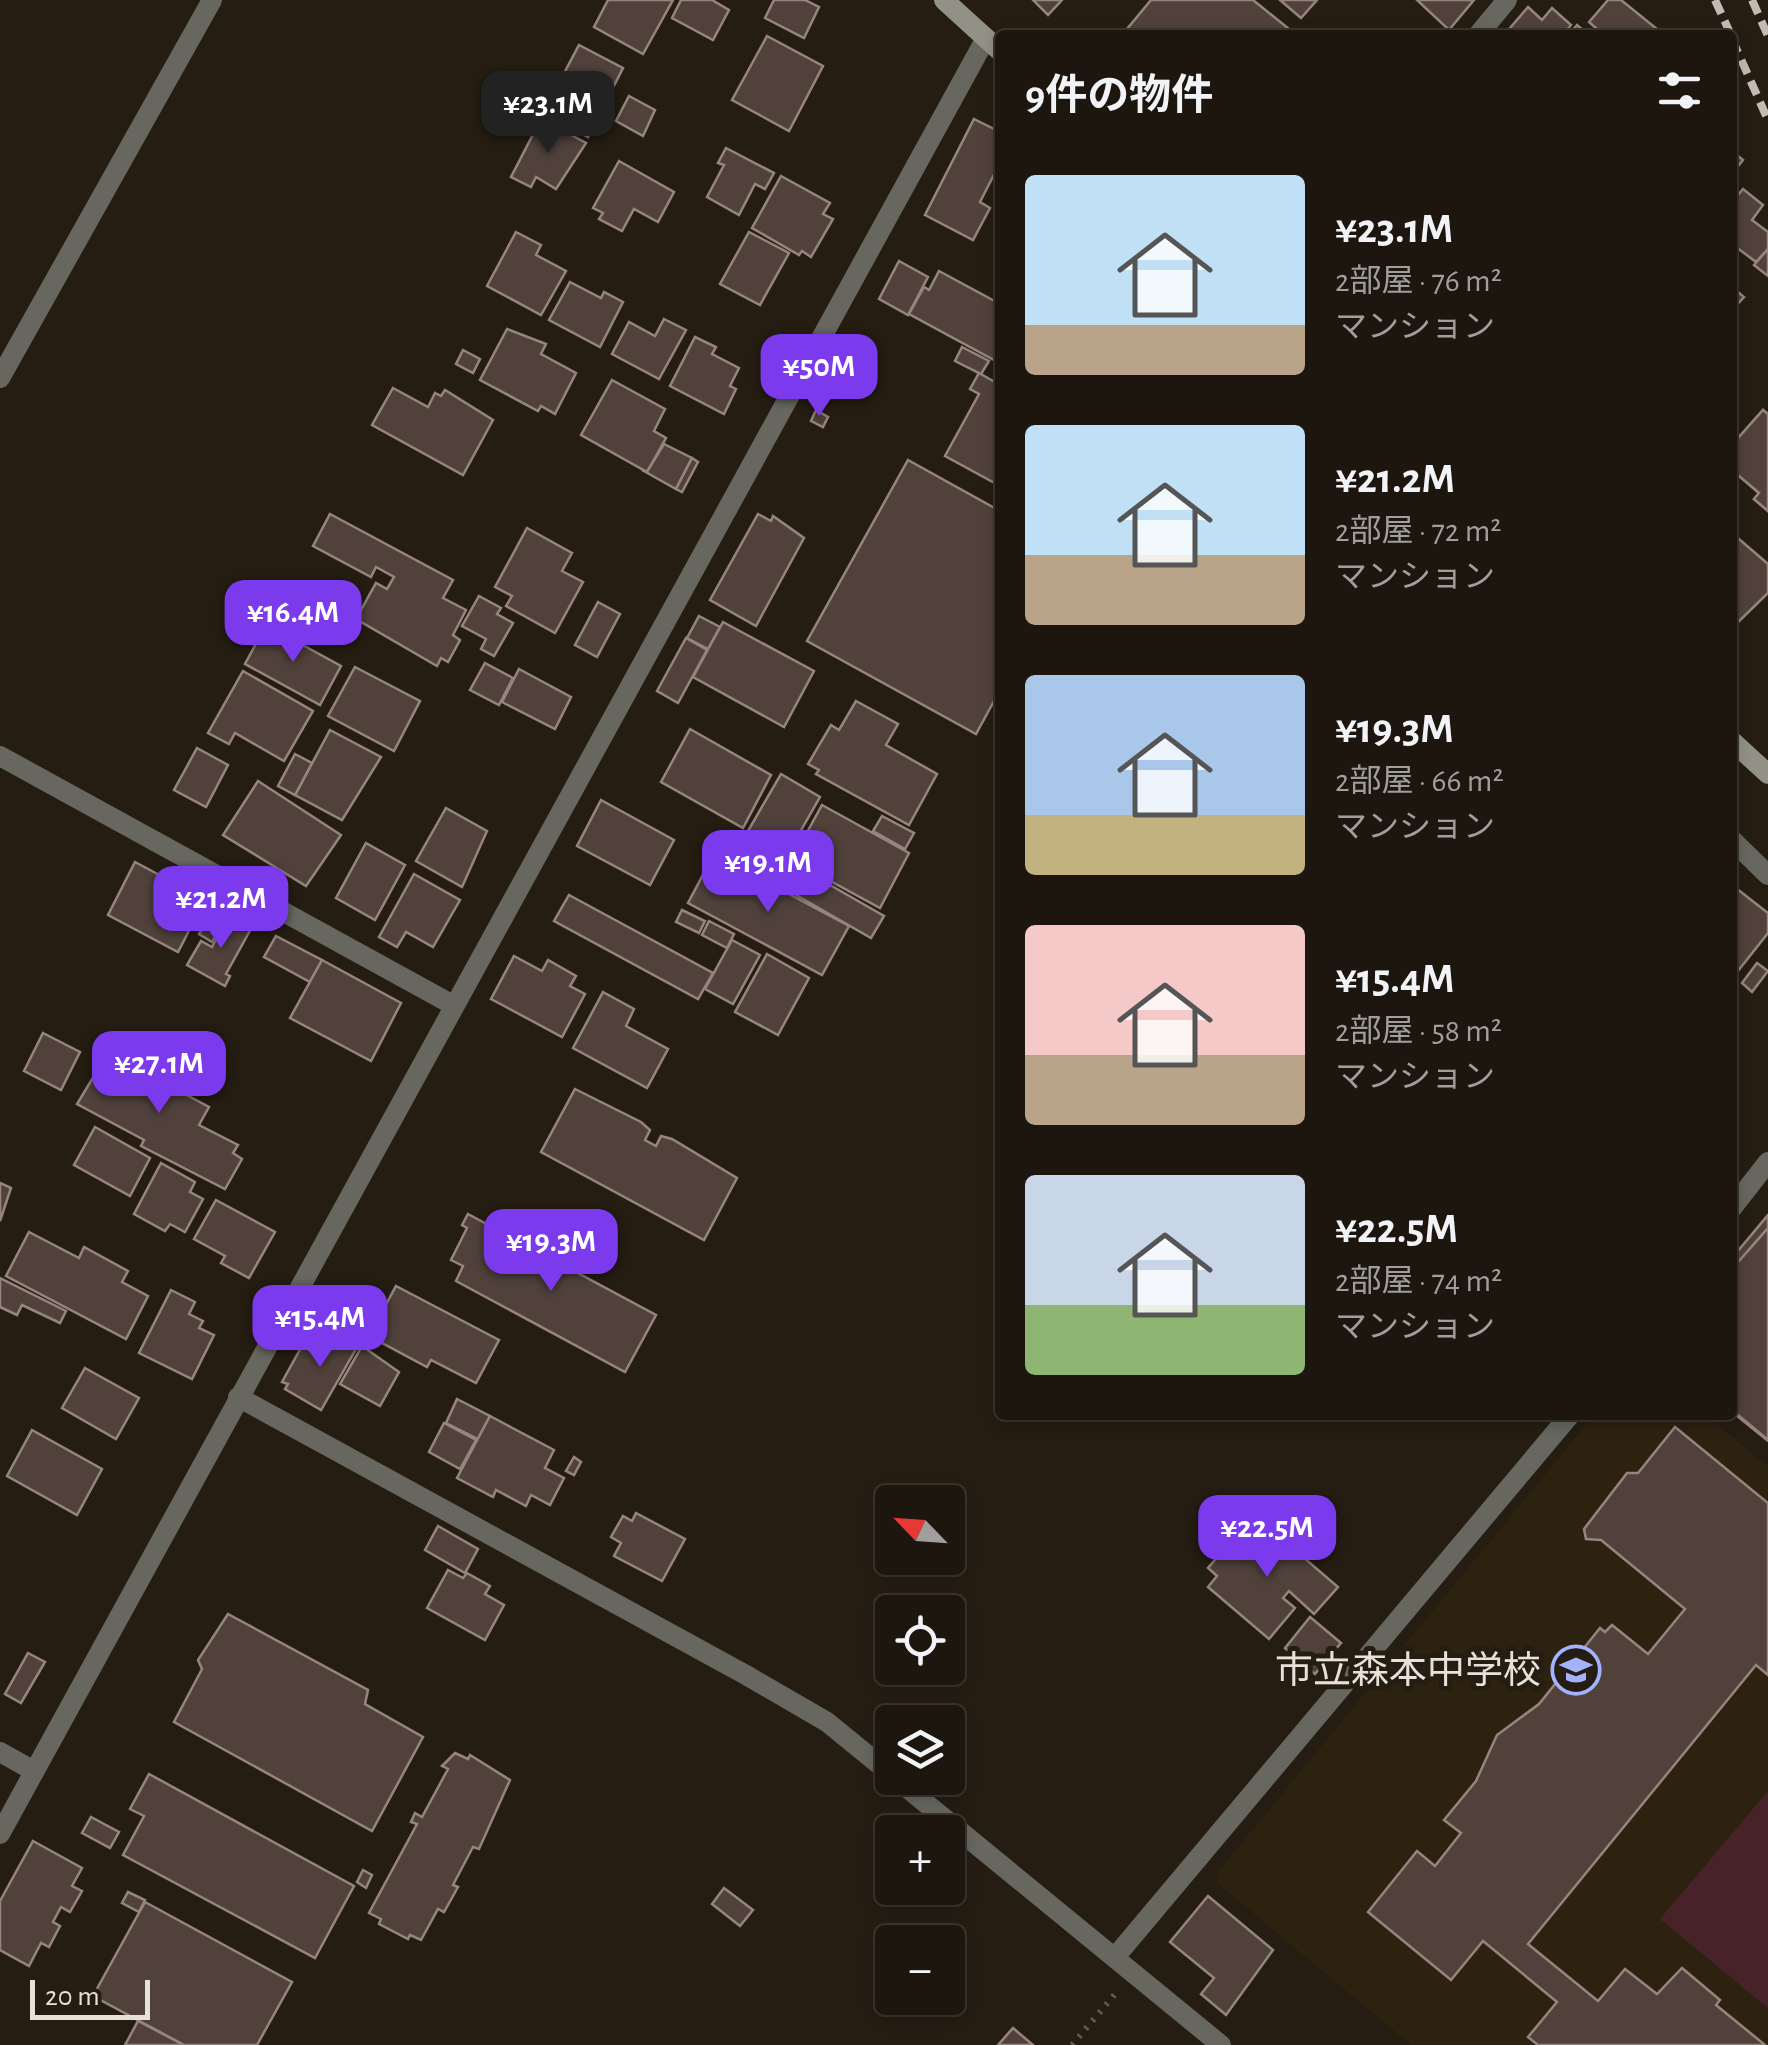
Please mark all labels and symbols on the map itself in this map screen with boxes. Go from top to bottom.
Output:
pin: ¥23.1M [467,71,629,156]
pin: ¥50M [760,334,878,419]
pin: ¥16.4M [212,580,374,665]
pin: ¥19.1M [687,830,849,915]
pin: ¥21.2M [140,866,302,951]
pin: ¥27.1M [78,1031,240,1116]
pin: ¥19.3M [470,1209,632,1294]
pin: ¥15.4M [239,1285,401,1370]
north arrow [875,1485,965,1575]
pin: ¥22.5M [1186,1495,1348,1580]
school or university icon: 市立森本中学校 [1550,1644,1602,1696]
place label: 市立森本中学校 [1275,1650,1541,1691]
scale bar [30,1975,150,2020]

